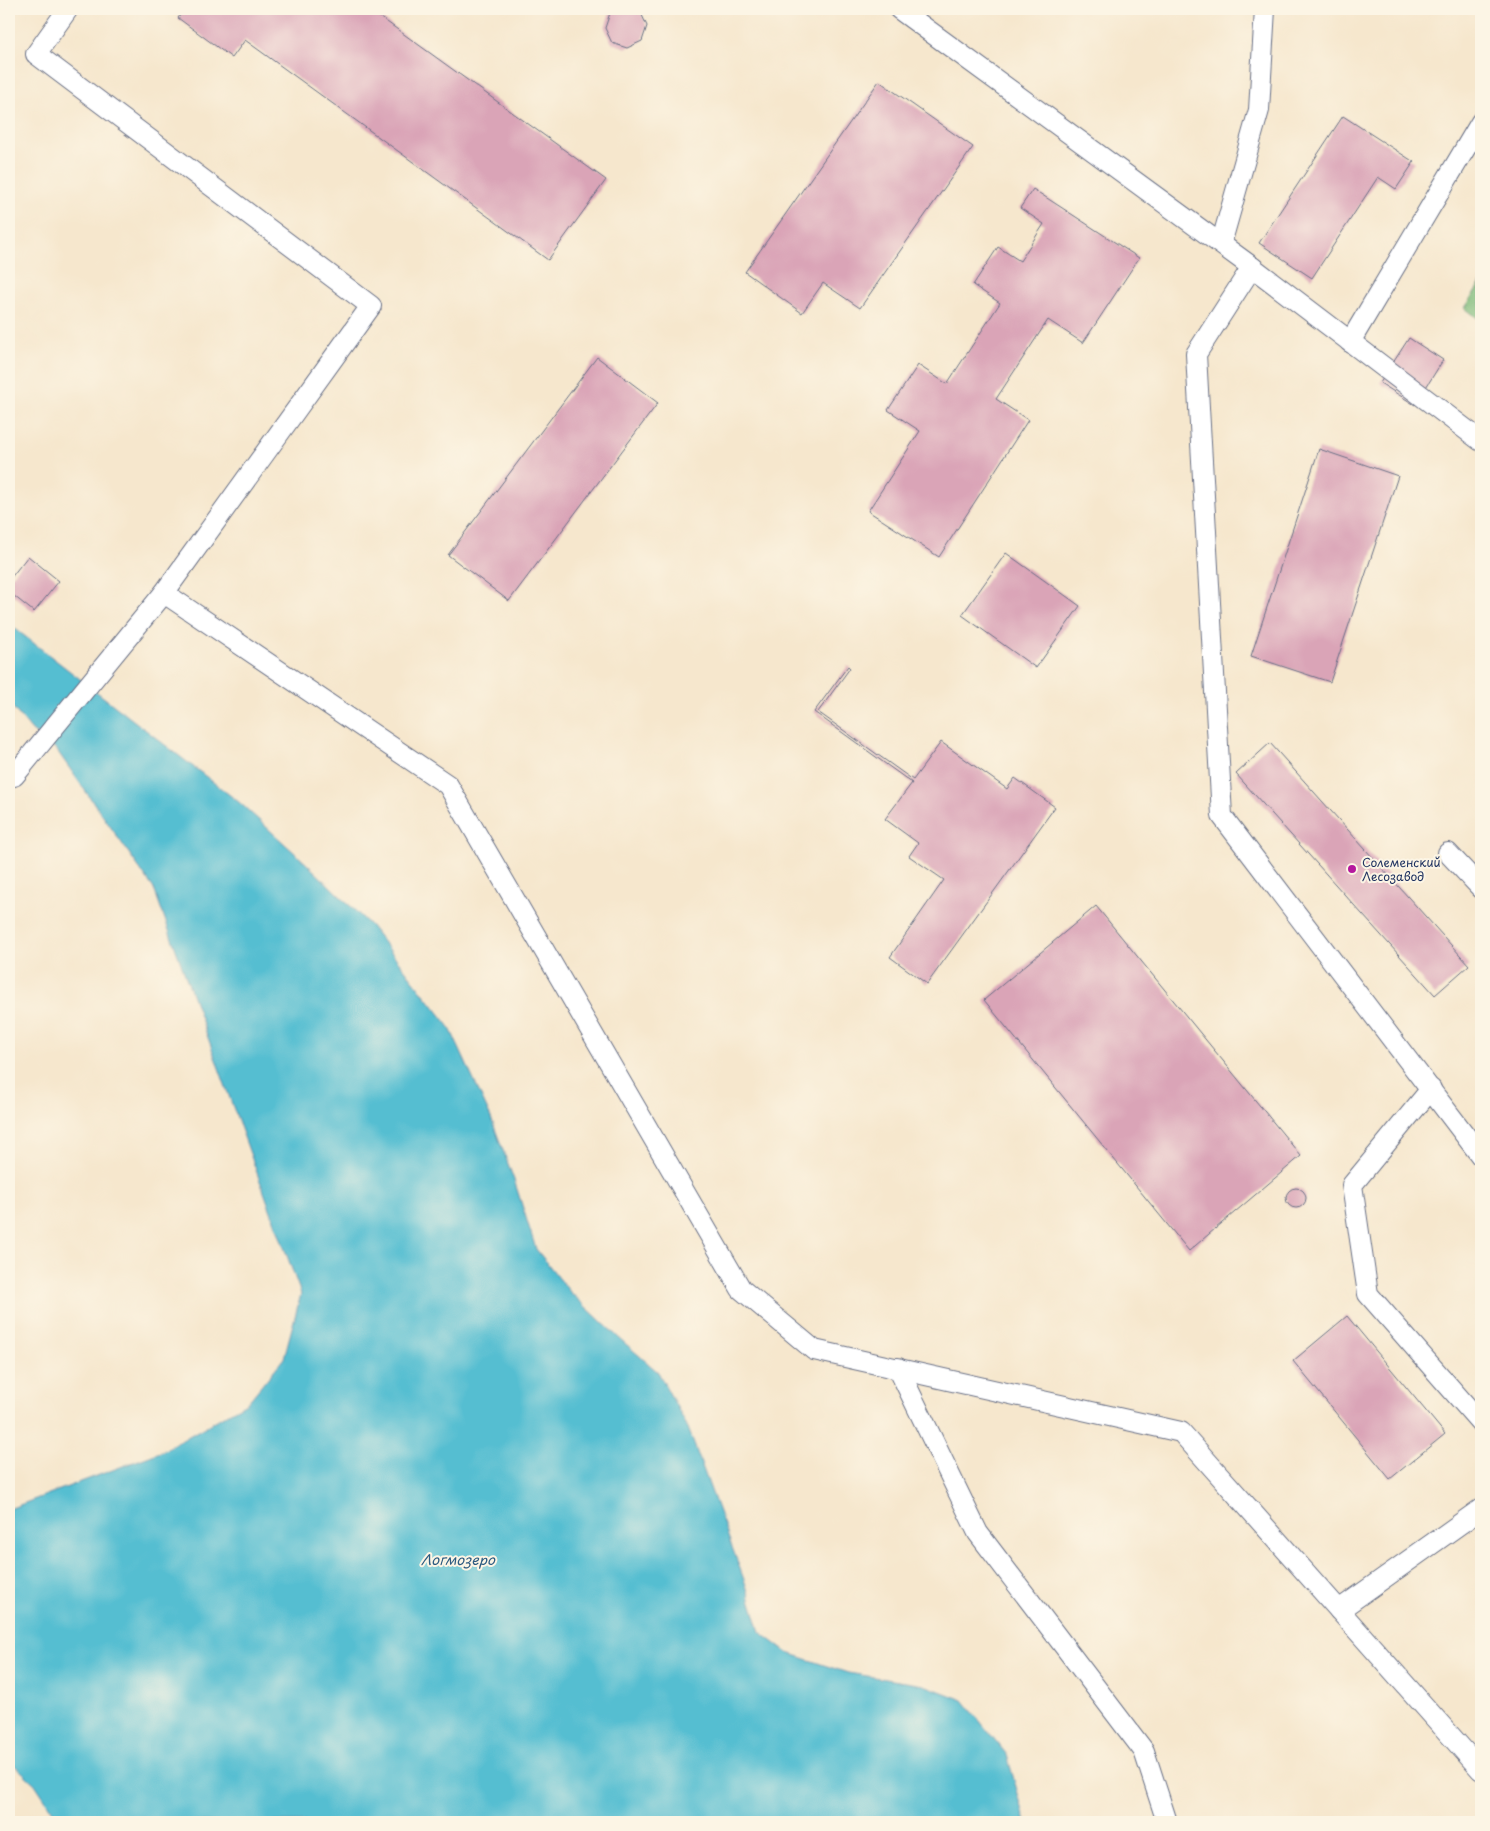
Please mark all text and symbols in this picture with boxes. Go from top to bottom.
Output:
place label: Солеменский Лесозавод [1362,853,1441,885]
marker: Солеменский Лесозавод [1346,863,1358,875]
water label: Логмозеро [421,1549,496,1570]

